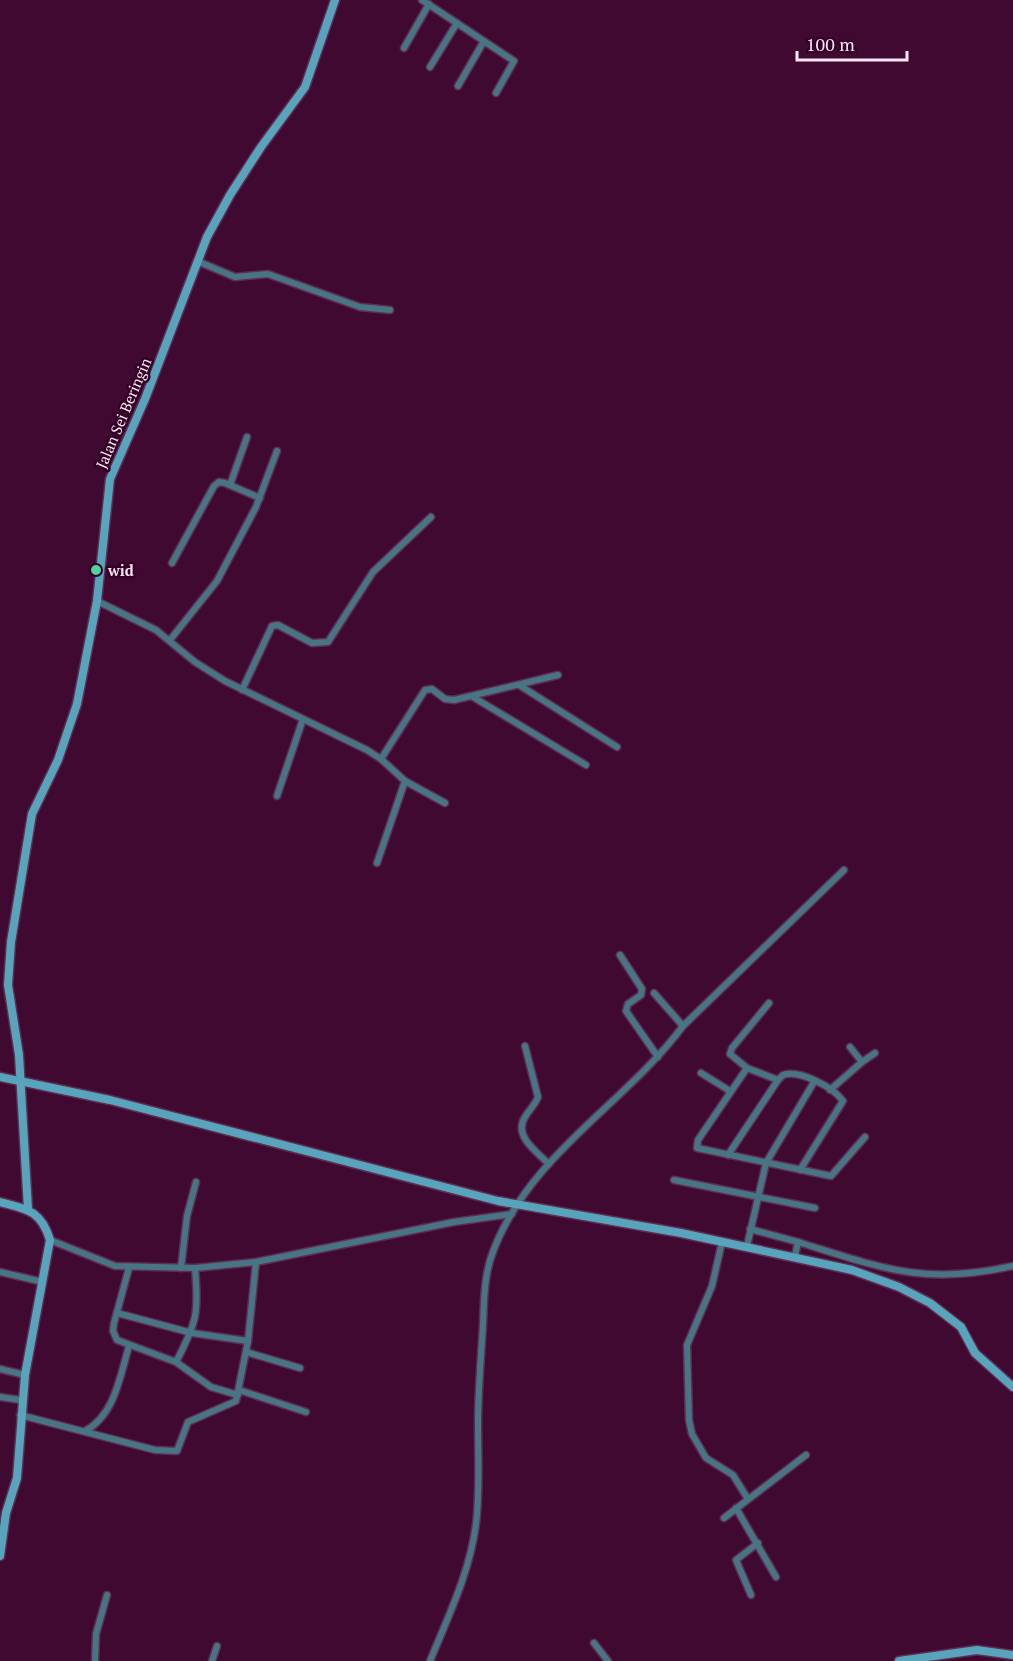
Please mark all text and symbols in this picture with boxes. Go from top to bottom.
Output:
scale bar [797,24,906,62]
text: 100 m [806,32,855,56]
street label: Jalan Sei Beringin [91,355,155,471]
place label: wid [107,560,134,580]
marker: wid [89,563,103,577]

